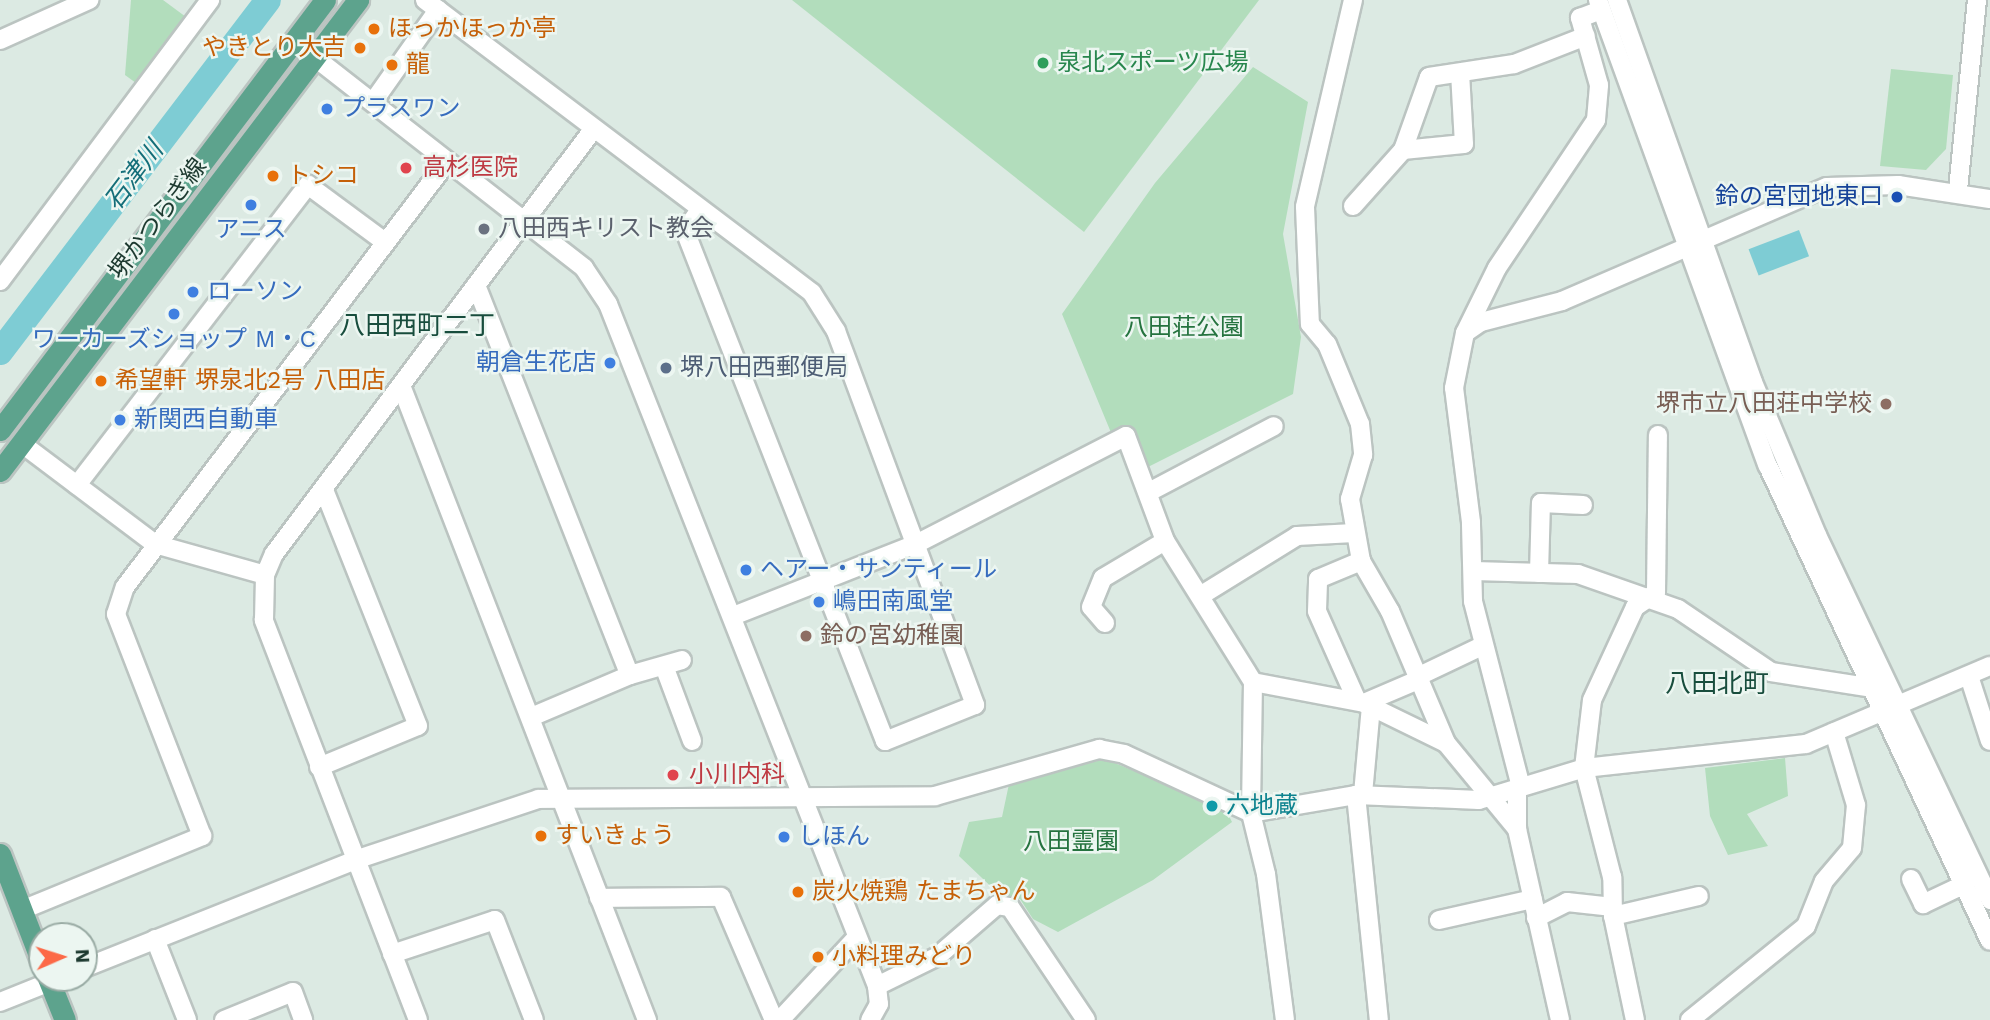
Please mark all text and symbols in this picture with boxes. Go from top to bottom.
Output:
place label: ほっかほっか亭 [388,15,556,43]
marker: ほっかほっか亭 [366,21,382,37]
place label: やきとり大吉 [202,34,346,62]
marker: やきとり大吉 [352,40,368,56]
place label: 泉北スポーツ広場 [1057,49,1249,77]
place label: 龍 [406,51,430,79]
marker: 泉北スポーツ広場 [1035,55,1051,71]
marker: 龍 [384,57,400,73]
place label: プラスワン [341,95,461,123]
marker: プラスワン [319,101,335,117]
water label: 石津川 [98,135,170,217]
street label: 堺かつらぎ線 [103,153,213,285]
place label: 高杉医院 [422,154,518,182]
marker: 高杉医院 [396,158,416,178]
place label: トシコ [287,162,359,190]
marker: トシコ [265,168,281,184]
place label: 鈴の宮団地東口 [1715,183,1883,211]
marker: 鈴の宮団地東口 [1889,189,1905,205]
marker: アニス [243,197,259,213]
place label: 八田西キリスト教会 [498,215,714,243]
place label: アニス [215,216,287,244]
marker: 八田西キリスト教会 [476,221,492,237]
place label: ローソン [207,278,303,306]
marker: ローソン [185,284,201,300]
marker: ワーカーズショップ M・C [166,306,182,322]
district label: 八田西町二丁 [339,310,495,342]
park label: 八田荘公園 [1124,314,1244,342]
place label: ワーカーズショップ M・C [31,326,317,354]
place label: 朝倉生花店 [476,349,596,377]
place label: 堺八田西郵便局 [680,354,848,382]
marker: 朝倉生花店 [602,355,618,371]
marker: 堺八田西郵便局 [658,360,674,376]
place label: 希望軒 堺泉北2号 八田店 [115,367,385,395]
marker: 希望軒 堺泉北2号 八田店 [93,373,109,389]
place label: 堺市立八田荘中学校 [1656,390,1872,418]
marker: 堺市立八田荘中学校 [1878,396,1894,412]
place label: 新関西自動車 [134,406,278,434]
marker: 新関西自動車 [112,412,128,428]
place label: ヘアー・サンティール [760,556,999,584]
marker: ヘアー・サンティール [738,562,754,578]
place label: 嶋田南風堂 [833,588,953,616]
marker: 嶋田南風堂 [811,594,827,610]
place label: 鈴の宮幼稚園 [820,622,964,650]
marker: 鈴の宮幼稚園 [798,628,814,644]
district label: 八田北町 [1665,668,1769,700]
place label: 小川内科 [689,761,785,789]
marker: 小川内科 [663,765,683,785]
place label: 六地蔵 [1226,792,1298,820]
marker: 六地蔵 [1204,798,1220,814]
place label: すいきょう [555,822,675,850]
place label: しほん [798,823,870,851]
marker: すいきょう [533,828,549,844]
park label: 八田霊園 [1023,828,1119,856]
marker: しほん [776,829,792,845]
place label: 炭火焼鶏 たまちゃん [812,878,1036,906]
marker: 炭火焼鶏 たまちゃん [790,884,806,900]
north arrow [28,922,98,992]
place label: 小料理みどり [832,943,976,971]
text: N [71,948,94,964]
marker: 小料理みどり [810,949,826,965]

